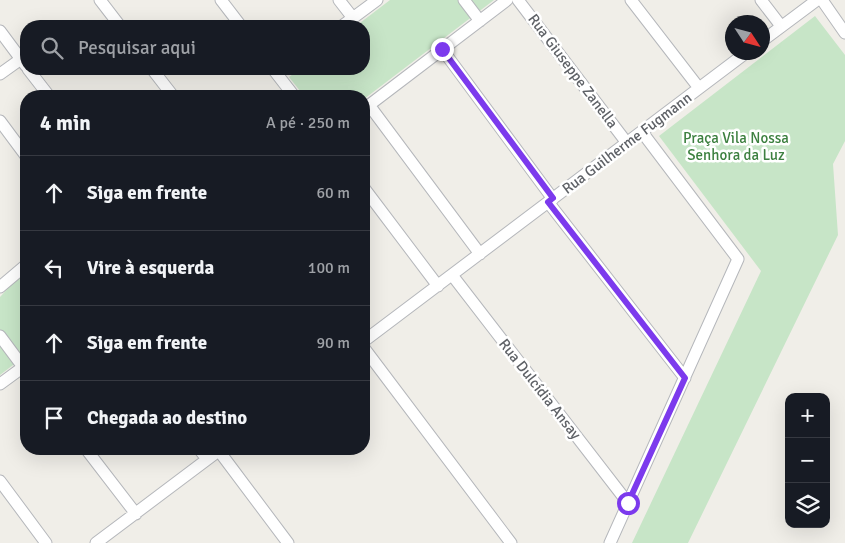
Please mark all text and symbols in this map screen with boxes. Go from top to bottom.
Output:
street label: Rua Giuseppe Zanella [524,10,622,132]
north arrow [725,15,770,60]
search box [20,20,370,75]
icon: search [38,34,66,62]
text: Pesquisar aqui [78,36,196,60]
route end [431,38,454,61]
street label: Rua Guilherme Fugmann [559,88,695,198]
text: 4 min [40,110,91,136]
text: A pé · 250 m [266,113,350,133]
park label: Praça Vila Nossa Senhora da Luz [683,129,789,164]
icon: ahead [40,179,68,207]
text: Siga em frente [87,181,207,205]
text: 60 m [316,183,350,203]
icon: left [40,254,68,282]
text: Vire à esquerda [87,256,214,280]
text: 100 m [308,258,350,278]
icon: ahead [40,329,68,357]
text: Siga em frente [87,331,207,355]
text: 90 m [316,333,350,353]
street label: Rua Dulcídia Ansay [495,335,585,443]
map controls [785,393,830,528]
button: + [785,393,830,438]
icon: arrive [40,404,68,432]
text: Chegada ao destino [87,406,247,430]
button: − [785,438,830,483]
button: layers [785,483,830,528]
route start [617,492,640,515]

